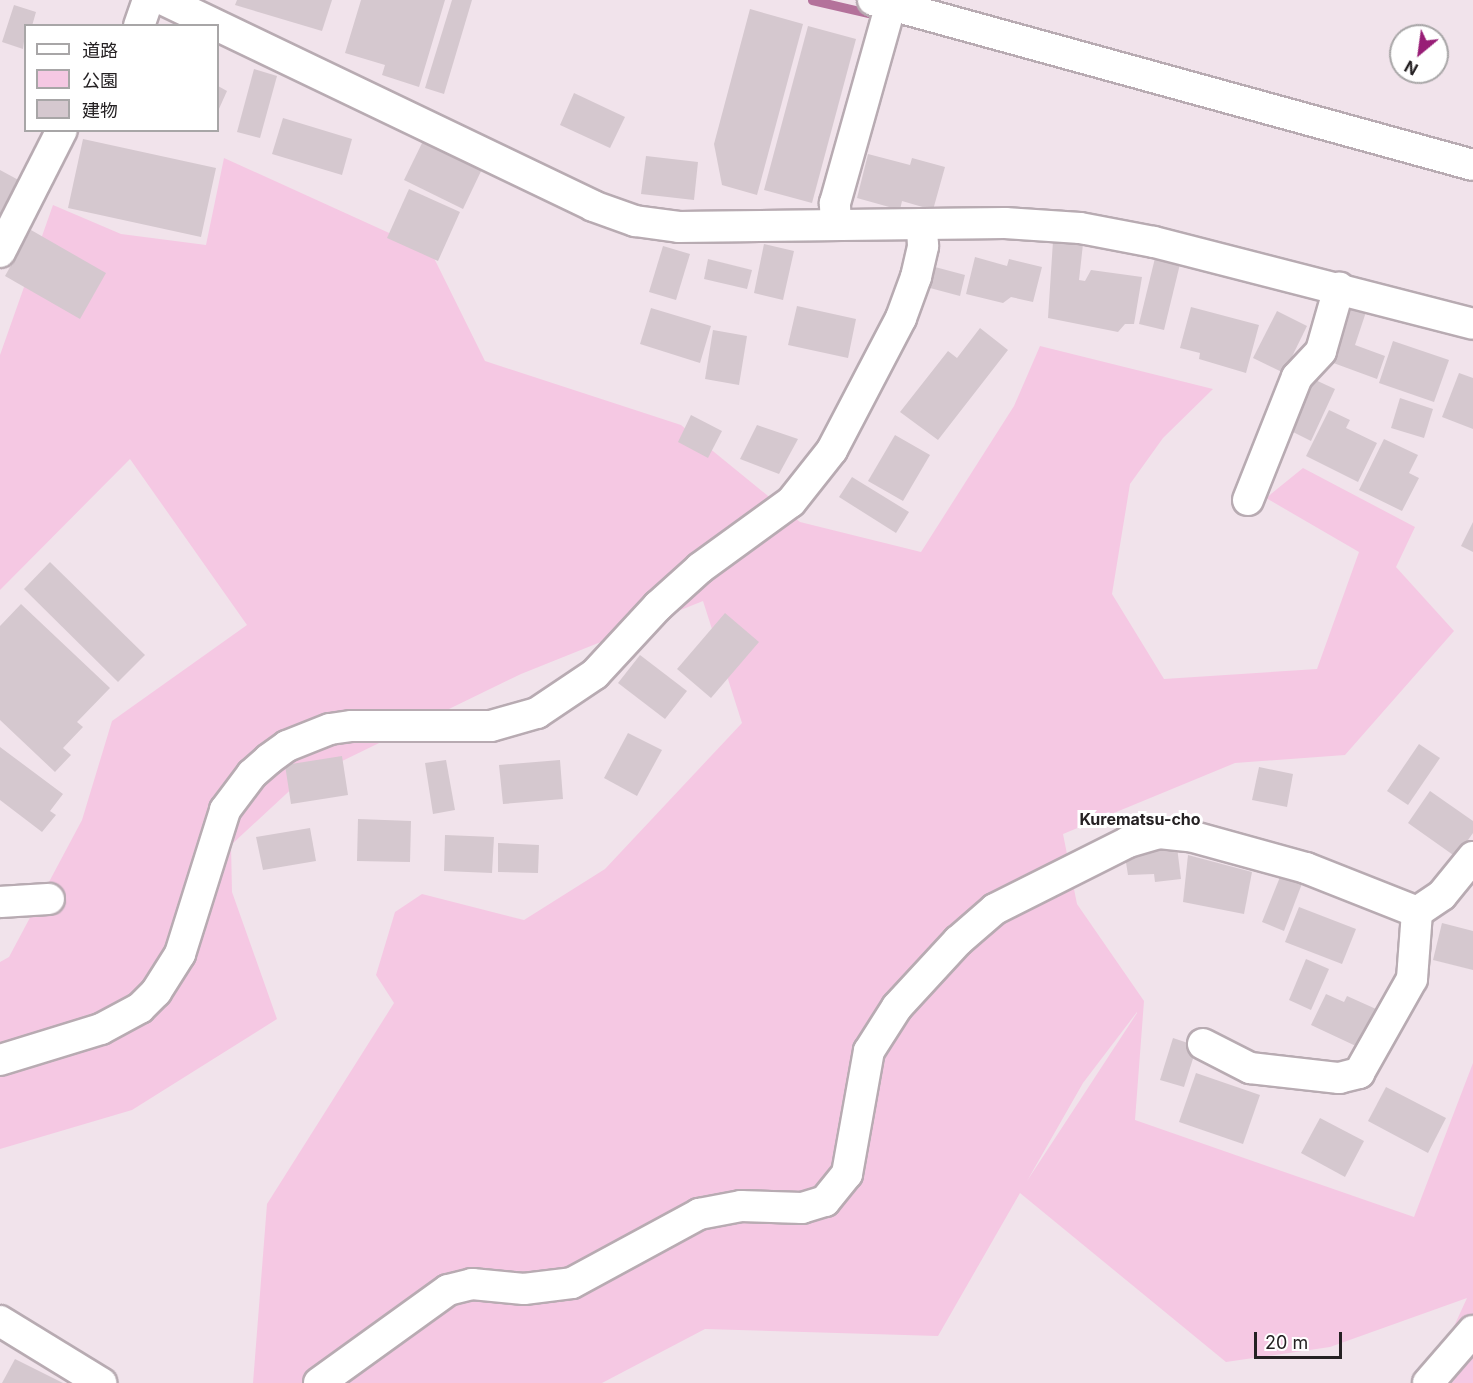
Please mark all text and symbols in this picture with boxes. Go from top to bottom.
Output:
legend [24,24,219,132]
north arrow [1389,24,1449,84]
text: 道路 [82,40,118,61]
text: N [1401,56,1421,80]
text: 公園 [82,70,118,91]
text: 建物 [82,100,118,121]
district label: Kurematsu-cho [1079,809,1201,829]
scale bar [1257,1320,1346,1358]
text: 20 m [1265,1332,1308,1353]

